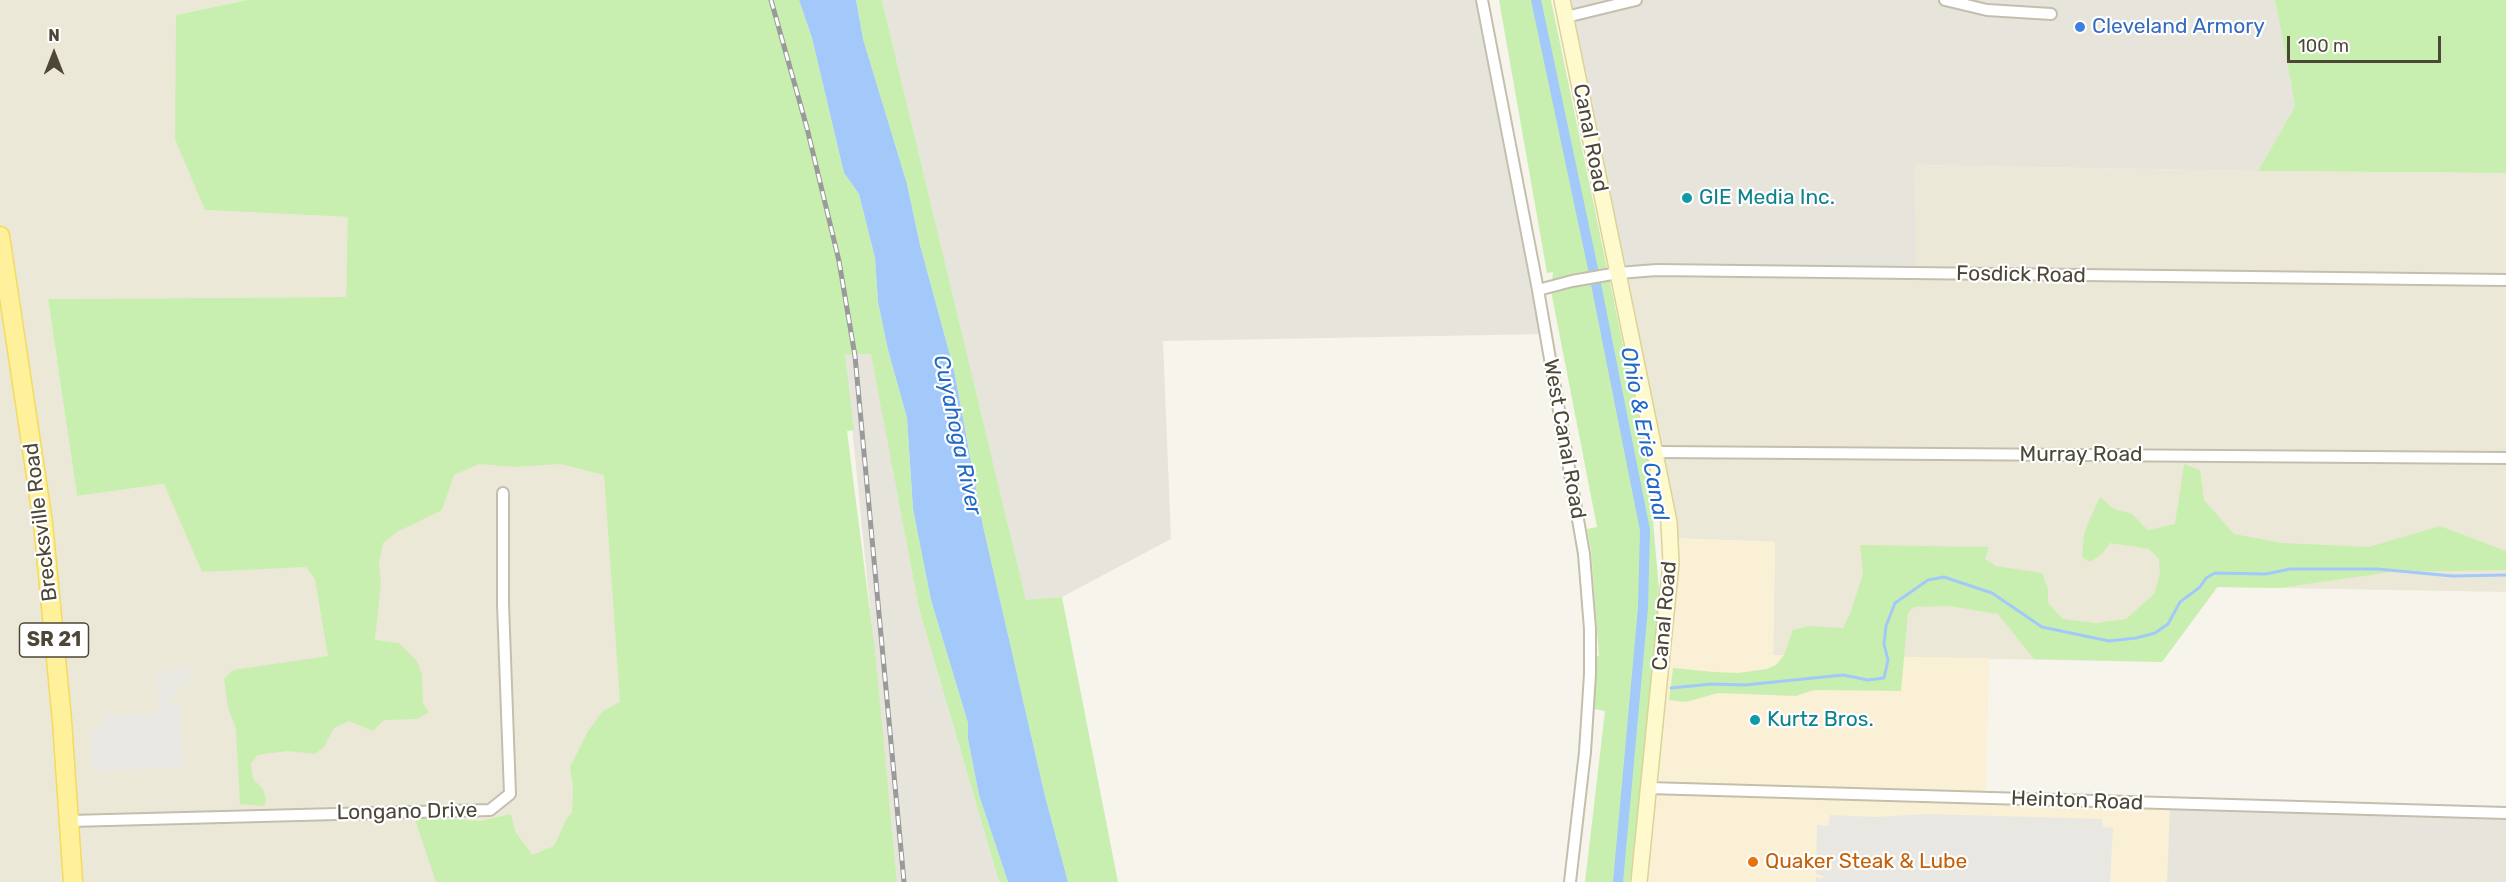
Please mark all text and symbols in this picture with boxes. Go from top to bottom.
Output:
place label: Cleveland Armory [2092,14,2265,40]
marker: Cleveland Armory [2073,20,2087,34]
north arrow [24,24,84,84]
scale bar [2290,24,2444,62]
text: N [48,26,60,45]
text: 100 m [2298,35,2349,57]
street label: Canal Road [1567,82,1613,194]
place label: GIE Media Inc. [1699,185,1835,211]
marker: GIE Media Inc. [1680,191,1694,205]
street label: Fosdick Road [1956,261,2086,289]
water label: Ohio & Erie Canal [1614,345,1674,523]
water label: Cuyahoga River [927,353,987,517]
street label: West Canal Road [1538,357,1590,521]
street label: Brecksville Road [19,441,63,603]
street label: Murray Road [2020,442,2142,468]
street label: Canal Road [1648,560,1682,672]
road number: SR 21 [20,623,88,657]
place label: Kurtz Bros. [1767,707,1874,733]
marker: Kurtz Bros. [1748,713,1762,727]
street label: Heinton Road [2010,786,2144,816]
street label: Longano Drive [336,798,478,826]
place label: Quaker Steak & Lube [1765,849,1967,875]
marker: Quaker Steak & Lube [1746,855,1760,869]

